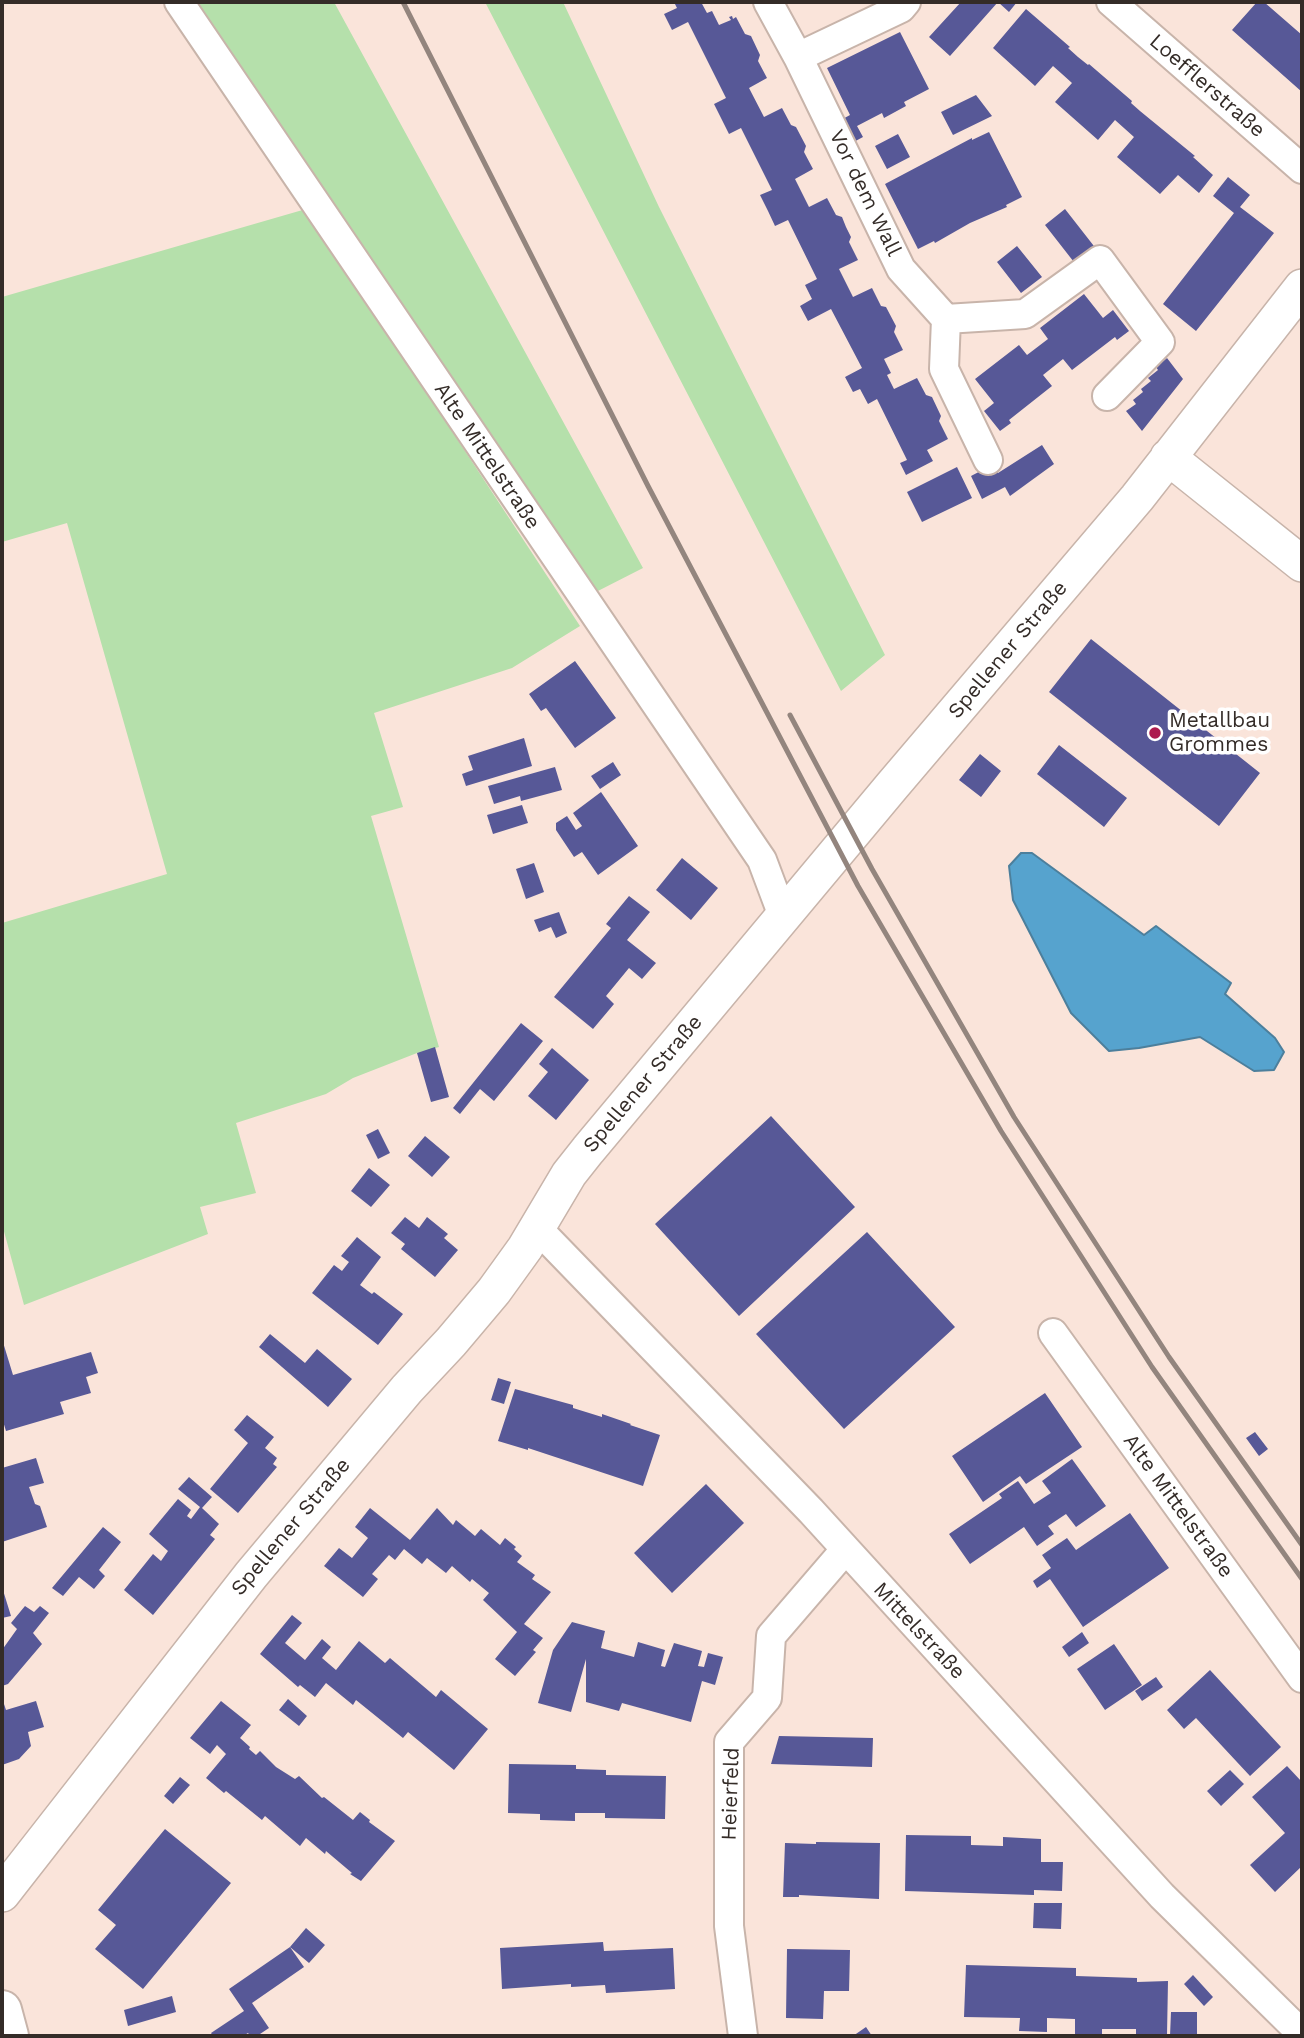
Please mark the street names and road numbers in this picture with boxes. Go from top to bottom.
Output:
street label: Loefflerstraße [1144,29,1270,143]
street label: Vor dem Wall [824,126,906,260]
street label: Alte Mittelstraße [429,378,545,534]
street label: Spellener Straße [943,576,1073,724]
street label: Spellener Straße [578,1010,708,1158]
street label: Alte Mittelstraße [1117,1429,1239,1583]
street label: Spellener Straße [226,1453,356,1601]
street label: Mittelstraße [868,1577,970,1685]
street label: Heierfeld [717,1747,745,1841]

